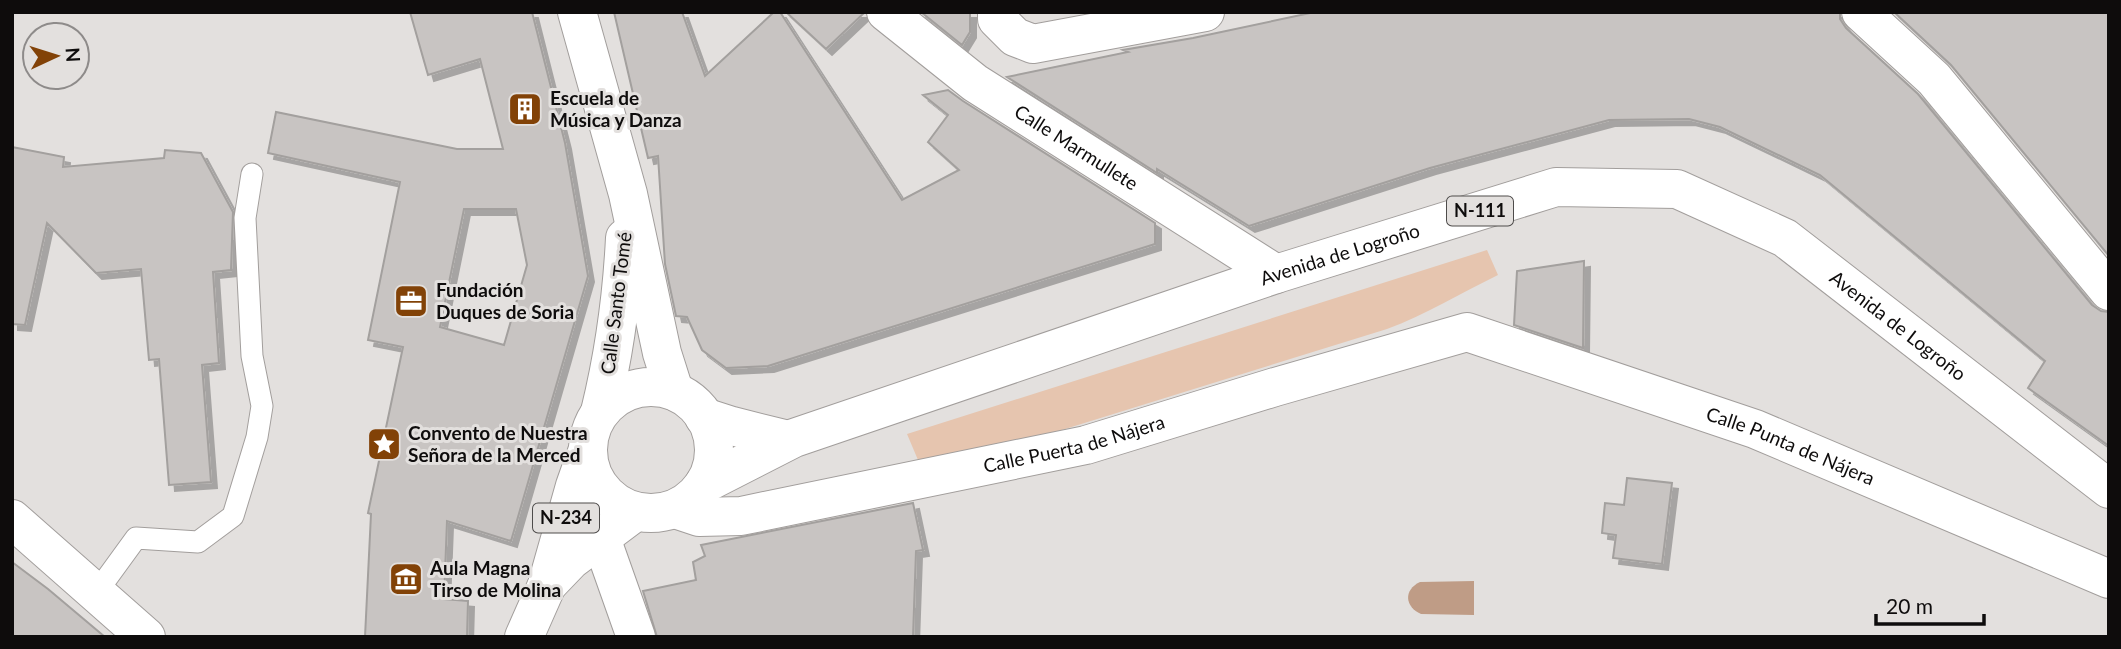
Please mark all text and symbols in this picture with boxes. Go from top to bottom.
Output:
north arrow [21,21,91,91]
text: N [61,47,85,63]
place label: Escuela de Música y Danza [550,86,682,131]
building icon: Escuela de Música y Danza [506,90,544,128]
street label: Calle Marmullete [1011,99,1143,195]
road number: N-111 [1447,196,1513,226]
street label: Avenida de Logroño [1257,218,1422,290]
street label: Calle Santo Tomé [595,230,636,375]
street label: Avenida de Logroño [1826,265,1971,385]
place label: Fundación Duques de Soria [436,278,574,323]
office icon: Fundación Duques de Soria [392,282,430,320]
street label: Calle Punta de Nájera [1703,401,1878,489]
street label: Calle Puerta de Nájera [981,410,1167,477]
place label: Convento de Nuestra Señora de la Merced [408,421,588,466]
place icon: Convento de Nuestra Señora de la Merced [365,425,403,463]
road number: N-234 [533,504,599,532]
place label: Aula Magna Tirso de Molina [429,556,561,601]
museum icon: Aula Magna Tirso de Molina [387,560,425,598]
scale bar [1876,582,1984,626]
text: 20 m [1886,593,1933,618]

